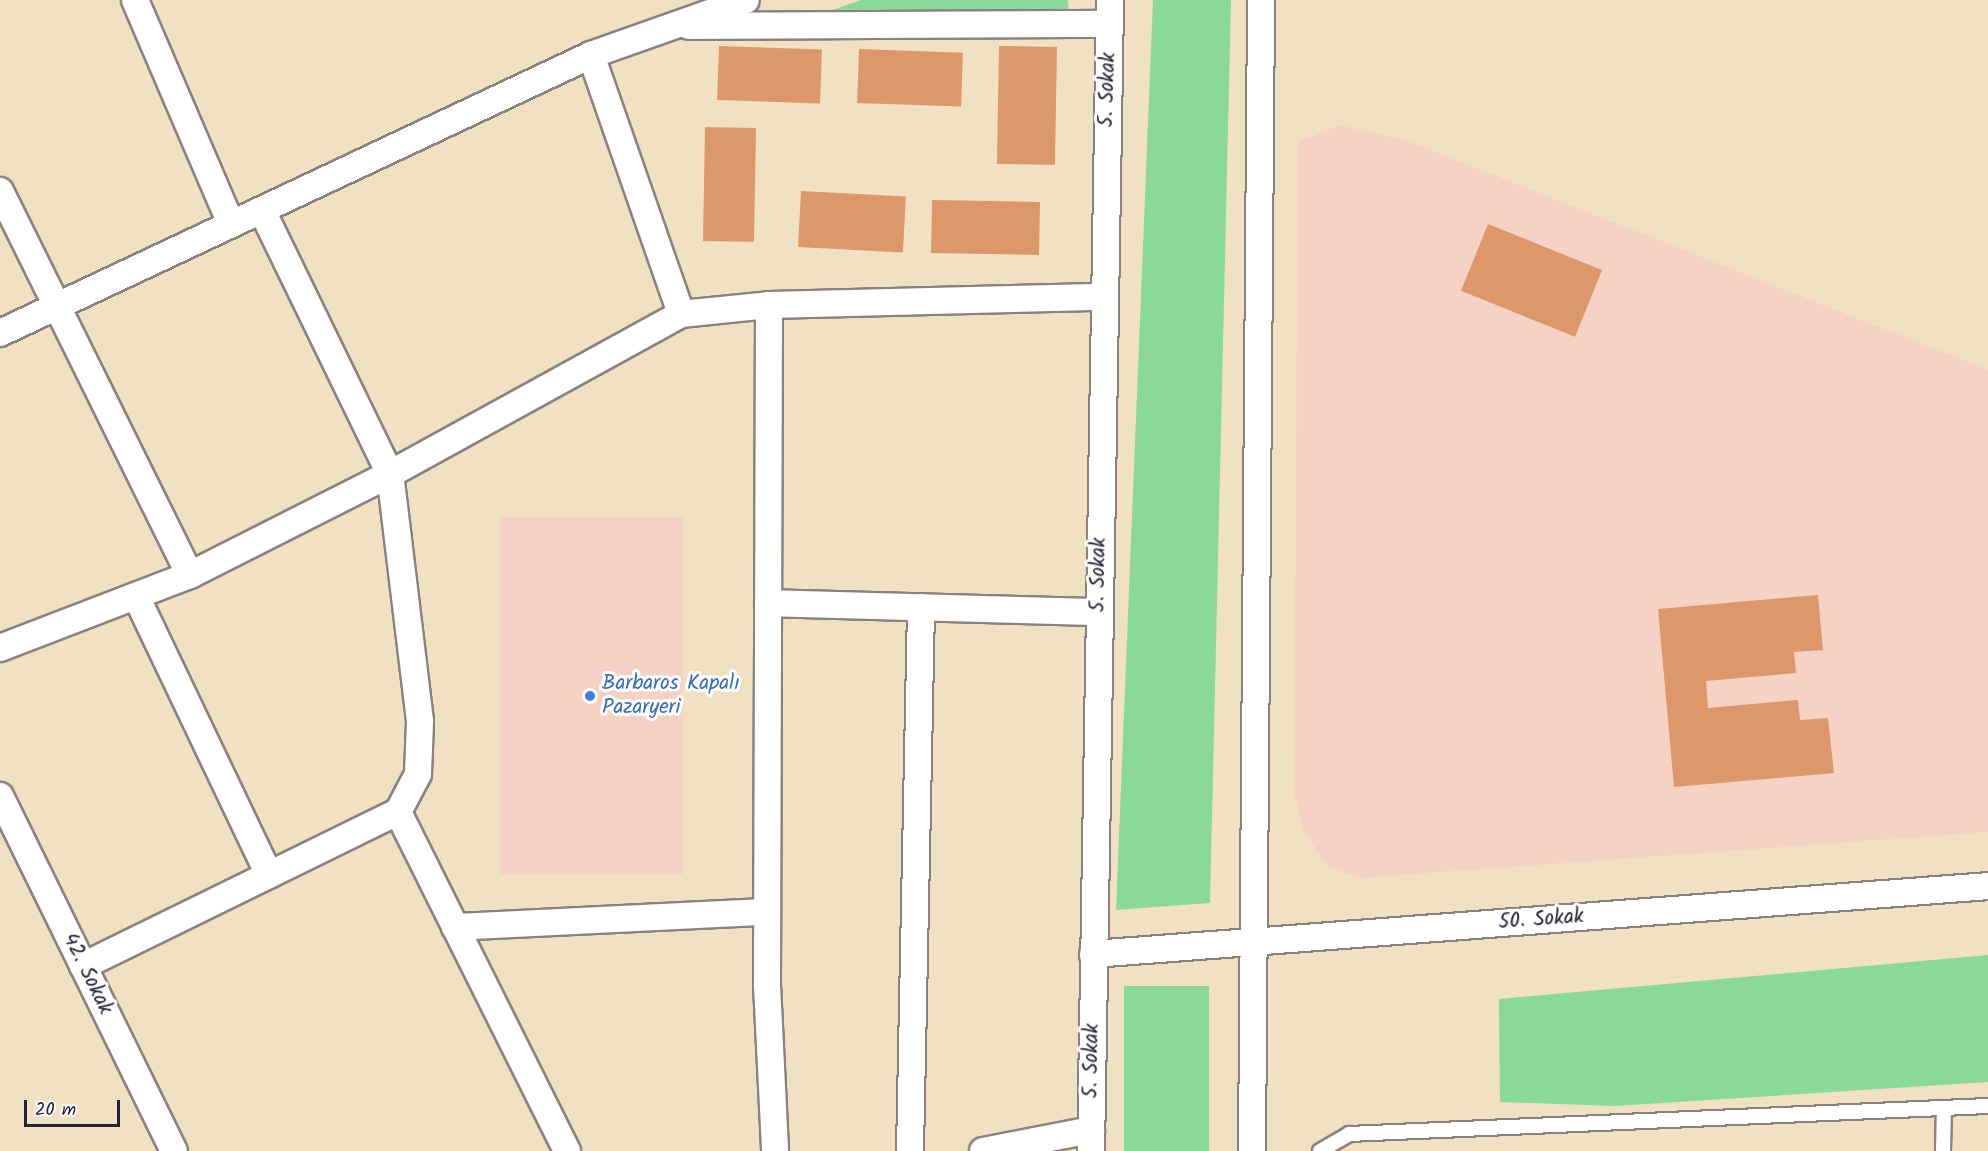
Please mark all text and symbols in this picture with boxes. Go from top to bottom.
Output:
street label: 5. Sokak [1094,52,1122,128]
street label: 5. Sokak [1086,537,1112,613]
place label: Barbaros Kapalı Pazaryeri [602,671,740,721]
marker: Barbaros Kapalı Pazaryeri [583,689,597,703]
street label: 50. Sokak [1498,904,1584,936]
street label: 42. Sokak [57,929,117,1019]
street label: 5. Sokak [1079,1023,1105,1099]
scale bar [27,1088,123,1126]
text: 20 m [35,1096,76,1125]

